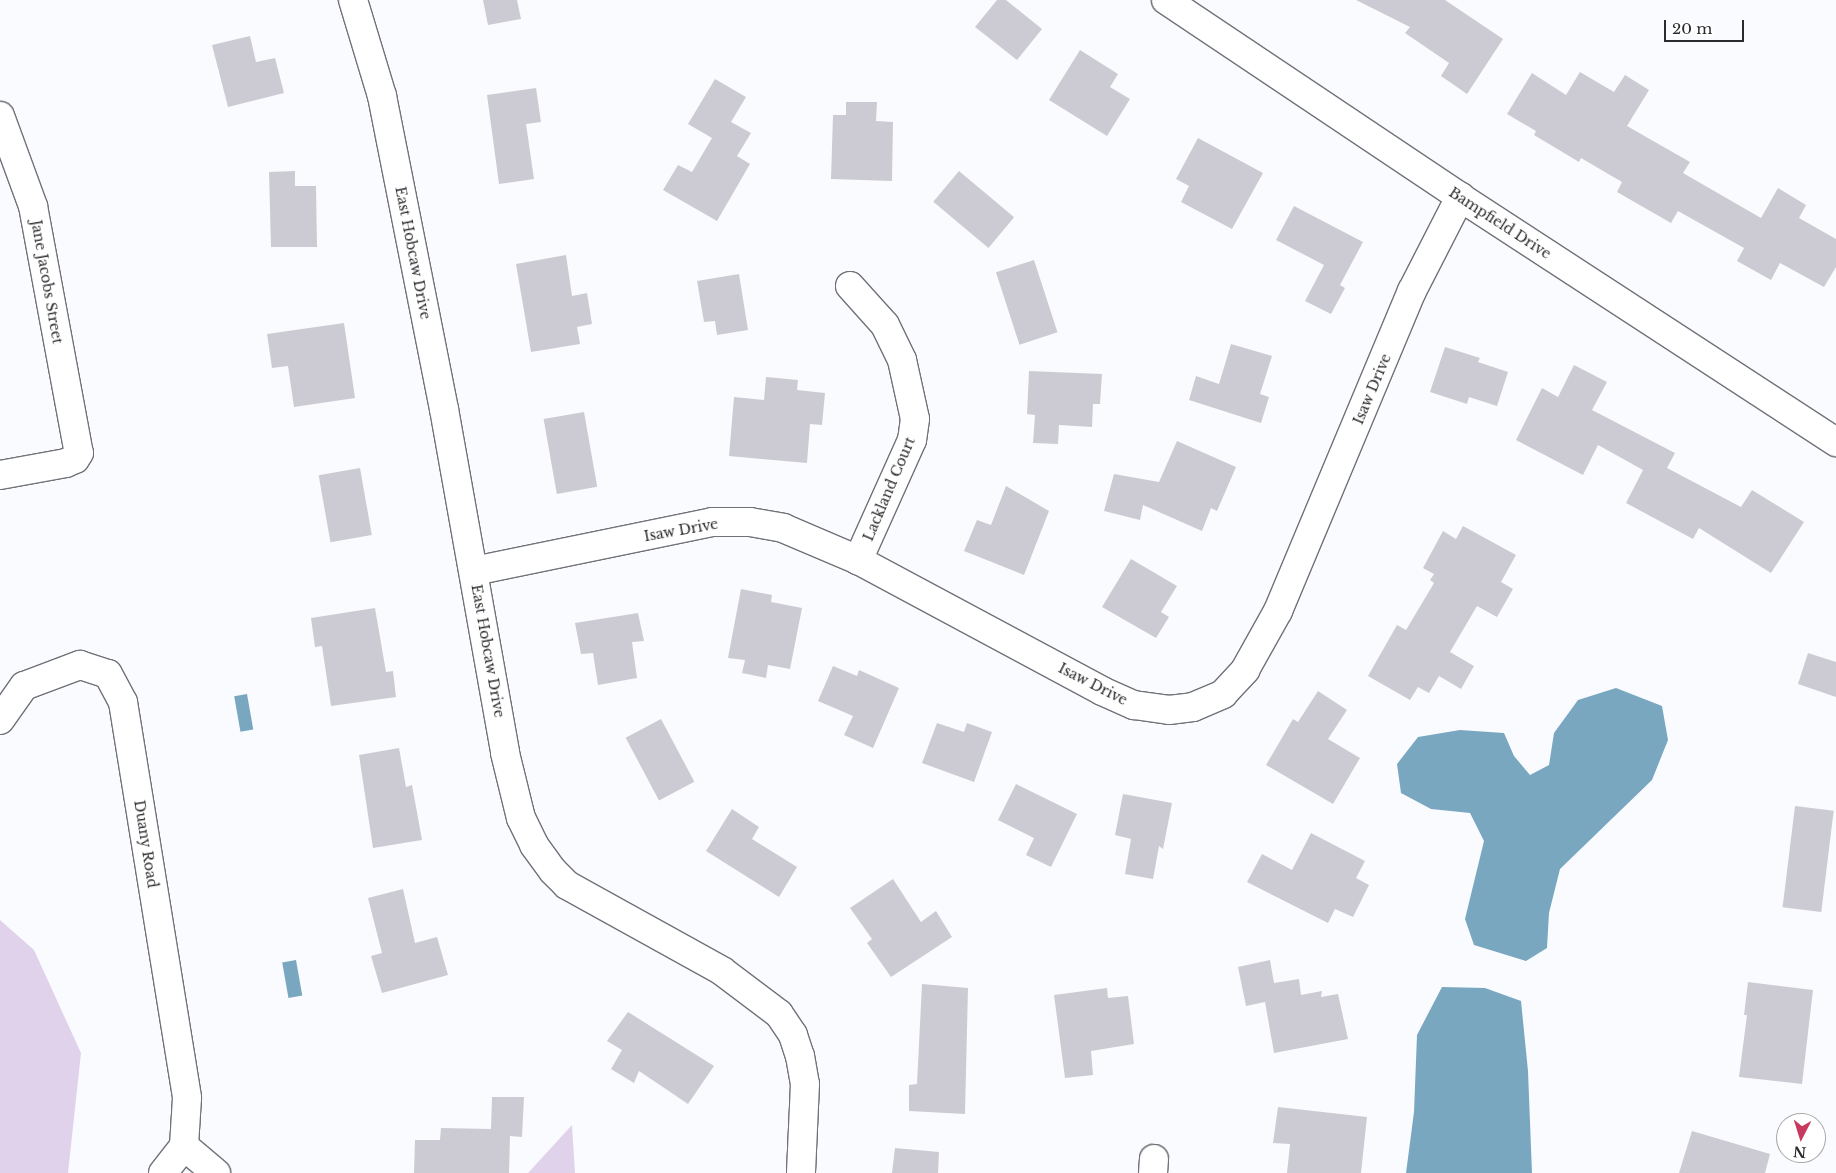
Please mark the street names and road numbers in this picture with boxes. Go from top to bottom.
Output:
street label: Bampfield Drive [1446,184,1554,262]
street label: East Hobcaw Drive [392,185,434,321]
street label: Jane Jacobs Street [28,219,66,345]
street label: Isaw Drive [1350,351,1394,427]
street label: Lackland Court [860,435,918,543]
street label: Isaw Drive [642,515,720,545]
street label: East Hobcaw Drive [468,583,508,719]
street label: Isaw Drive [1056,659,1130,709]
street label: Duany Road [131,799,161,889]

